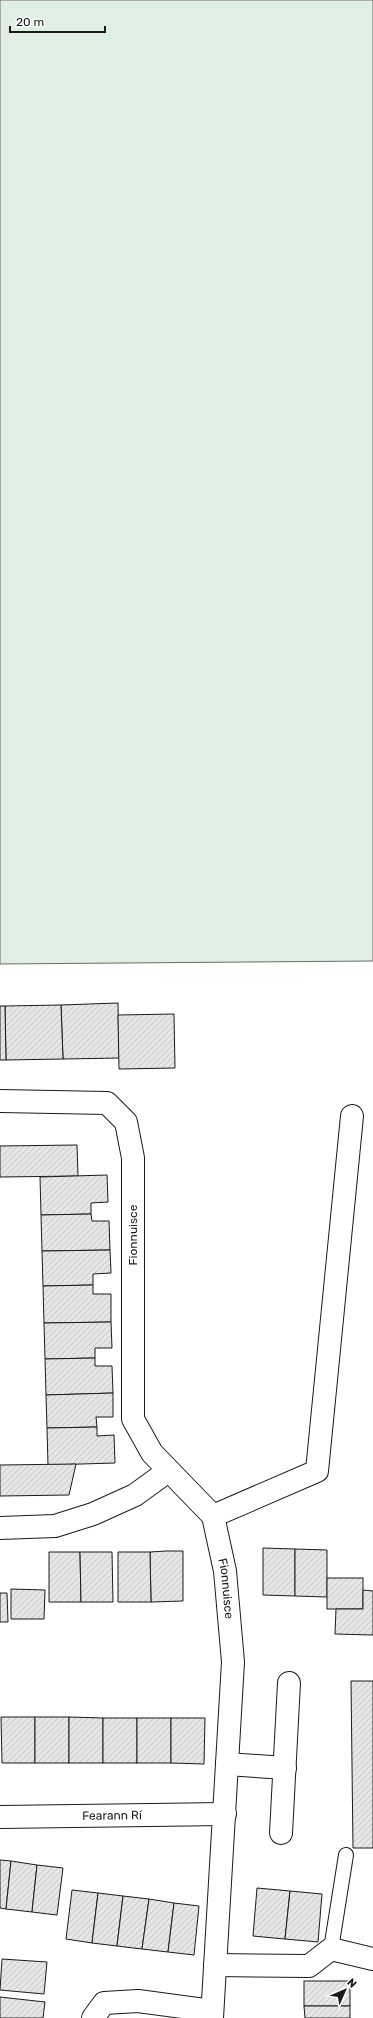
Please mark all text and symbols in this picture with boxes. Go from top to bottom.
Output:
scale bar [10,8,105,34]
text: 20 m [16,15,44,29]
street label: Fionnuisce [126,1204,140,1265]
street label: Fionnuisce [215,1557,236,1620]
street label: Fearann Rí [82,1808,143,1823]
north arrow [325,1970,365,2010]
text: N [344,1976,359,1991]

